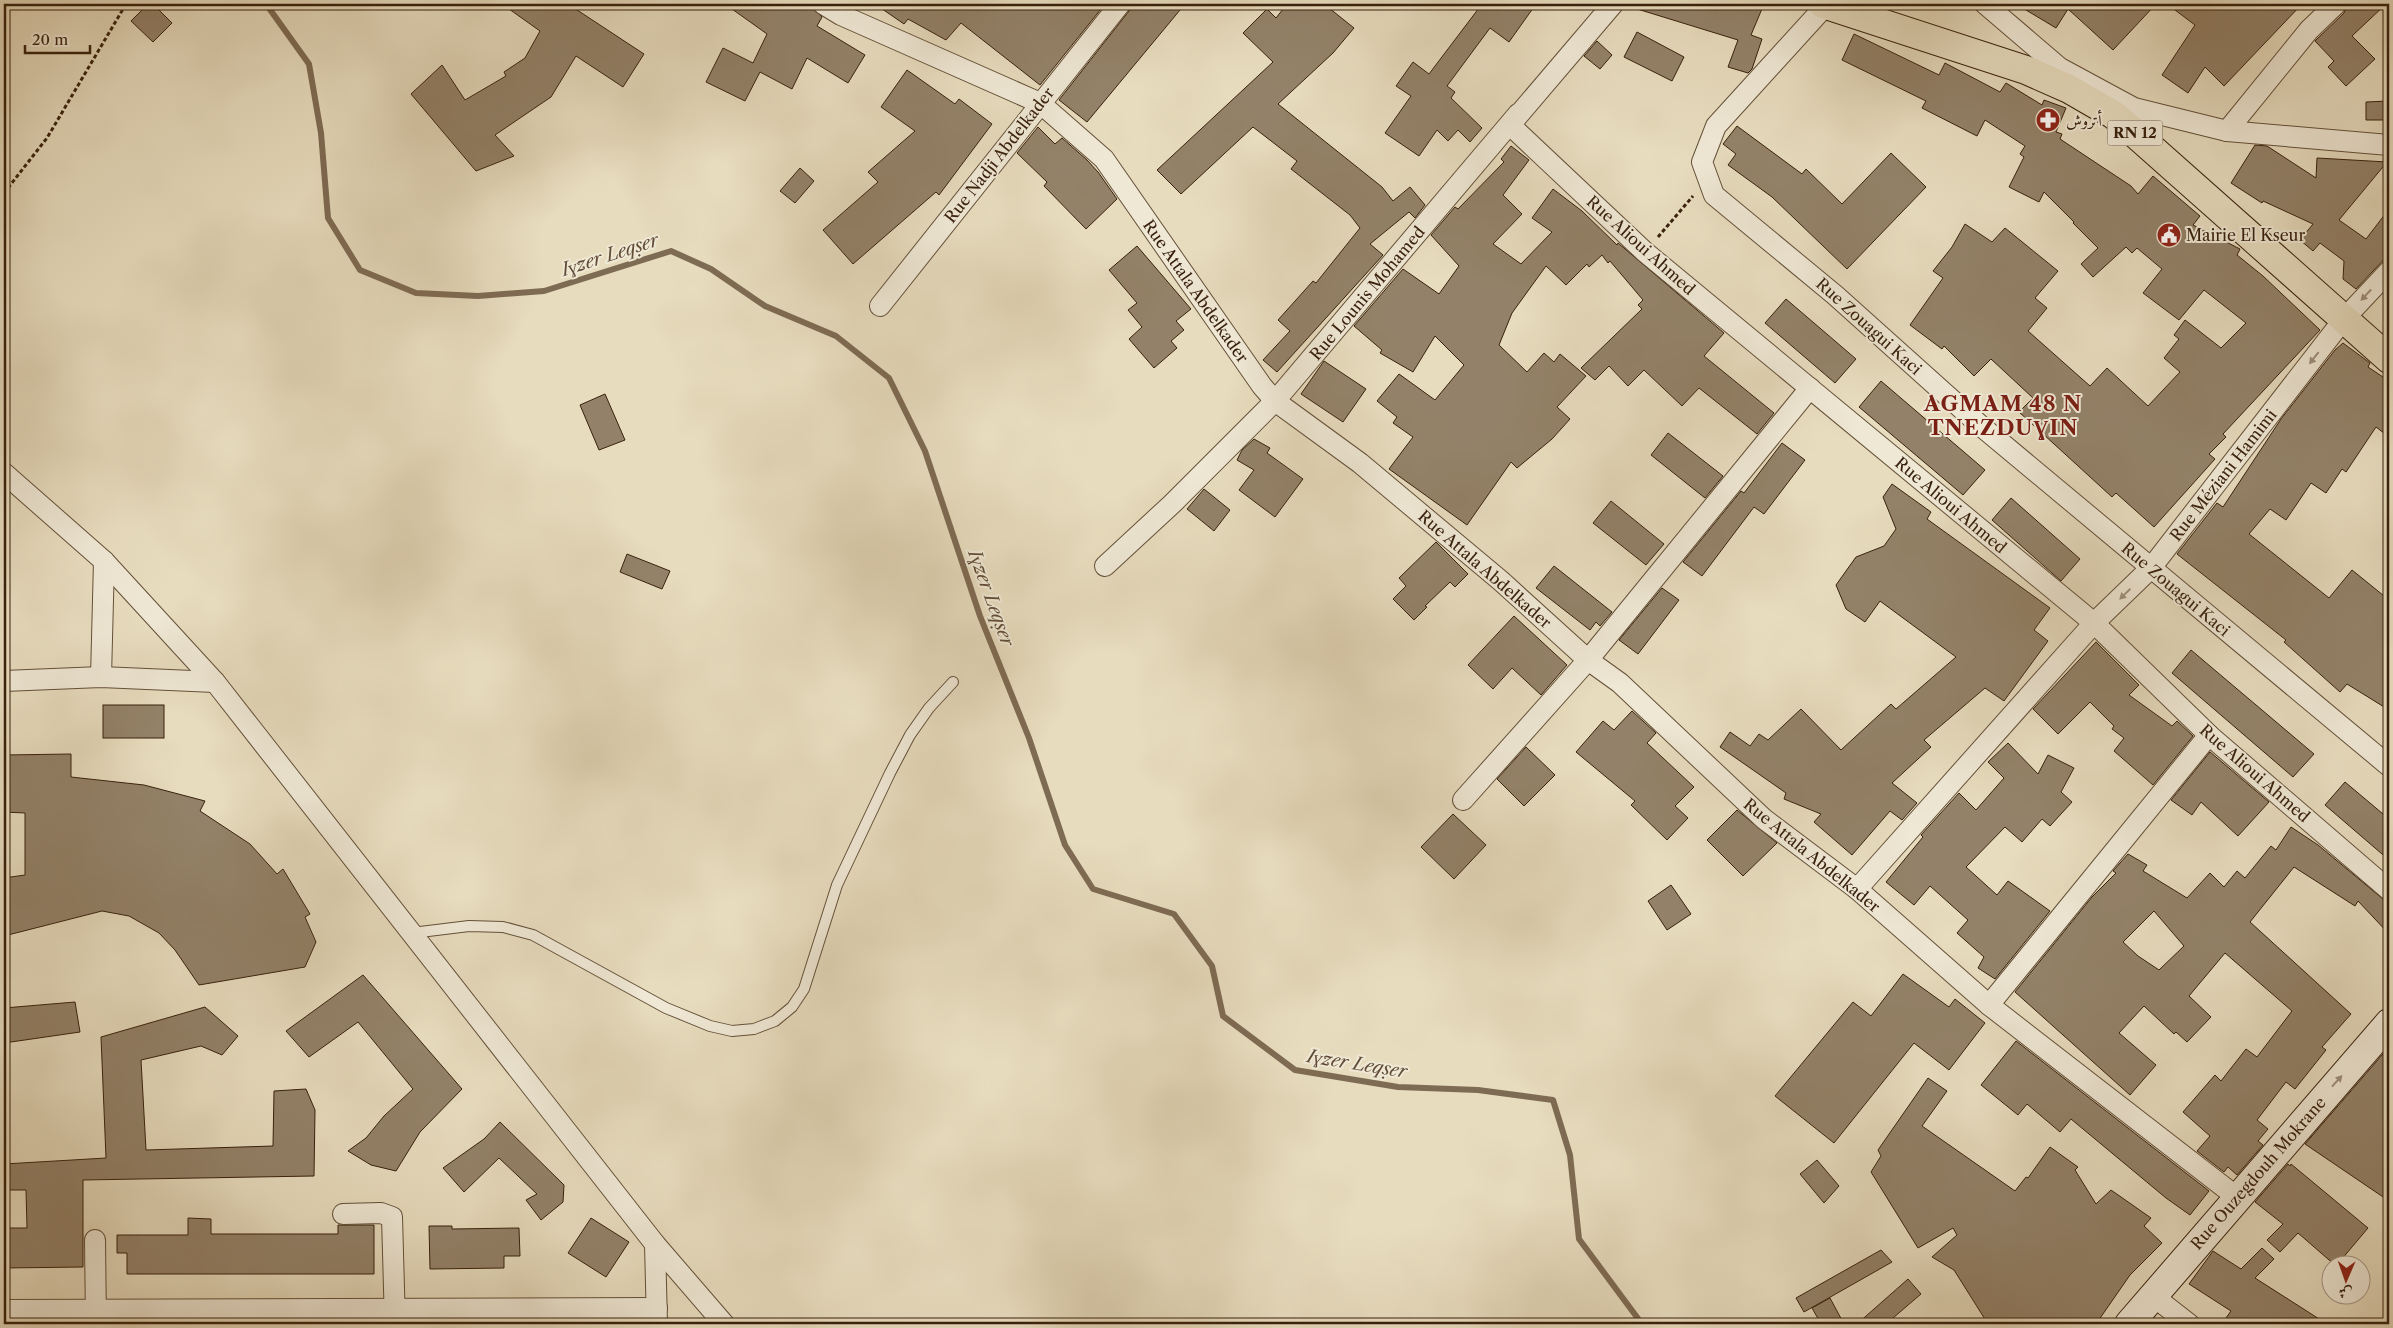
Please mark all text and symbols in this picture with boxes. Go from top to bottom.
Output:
scale bar [25,22,90,54]
text: 20 m [32,30,68,49]
street label: Rue Nadji Abdelkader [940,83,1058,227]
pharmacy icon: أتروش [2035,107,2061,133]
place label: أتروش [2066,109,2102,130]
road number: RN 12 [2108,120,2162,146]
street label: Rue Alioui Ahmed [1583,191,1700,299]
street label: Rue Attala Abdelkader [1139,216,1253,367]
street label: Rue Lounis Mohamed [1305,222,1429,364]
public building icon: Mairie El Kseur [2156,222,2182,248]
place label: Mairie El Kseur [2186,225,2305,245]
water label: Iɣzer Leqṣer [557,228,663,282]
street label: Rue Zouagui Kaci [1812,273,1926,379]
one-way arrow [2360,289,2372,301]
one-way arrow [2308,351,2319,364]
district label: AGMAM 48 N TNEZDUƔIN [1923,391,2082,440]
street label: Rue Méziani Hamimi [2165,405,2281,545]
street label: Rue Alioui Ahmed [1891,453,2011,558]
street label: Rue Attala Abdelkader [1414,506,1556,632]
street label: Rue Zouagui Kaci [2118,538,2234,640]
water label: Iɣzer Leqṣer [963,545,1019,651]
one-way arrow [2119,588,2131,600]
street label: Rue Alioui Ahmed [2196,720,2314,826]
street label: Rue Attala Abdelkader [1740,794,1885,916]
water label: Iɣzer Leqṣer [1303,1045,1410,1083]
one-way arrow [2331,1076,2343,1088]
street label: Rue Ouzegdouh Mokrane [2186,1092,2330,1254]
north arrow [2320,1256,2370,1306]
text: ش [2338,1284,2353,1302]

